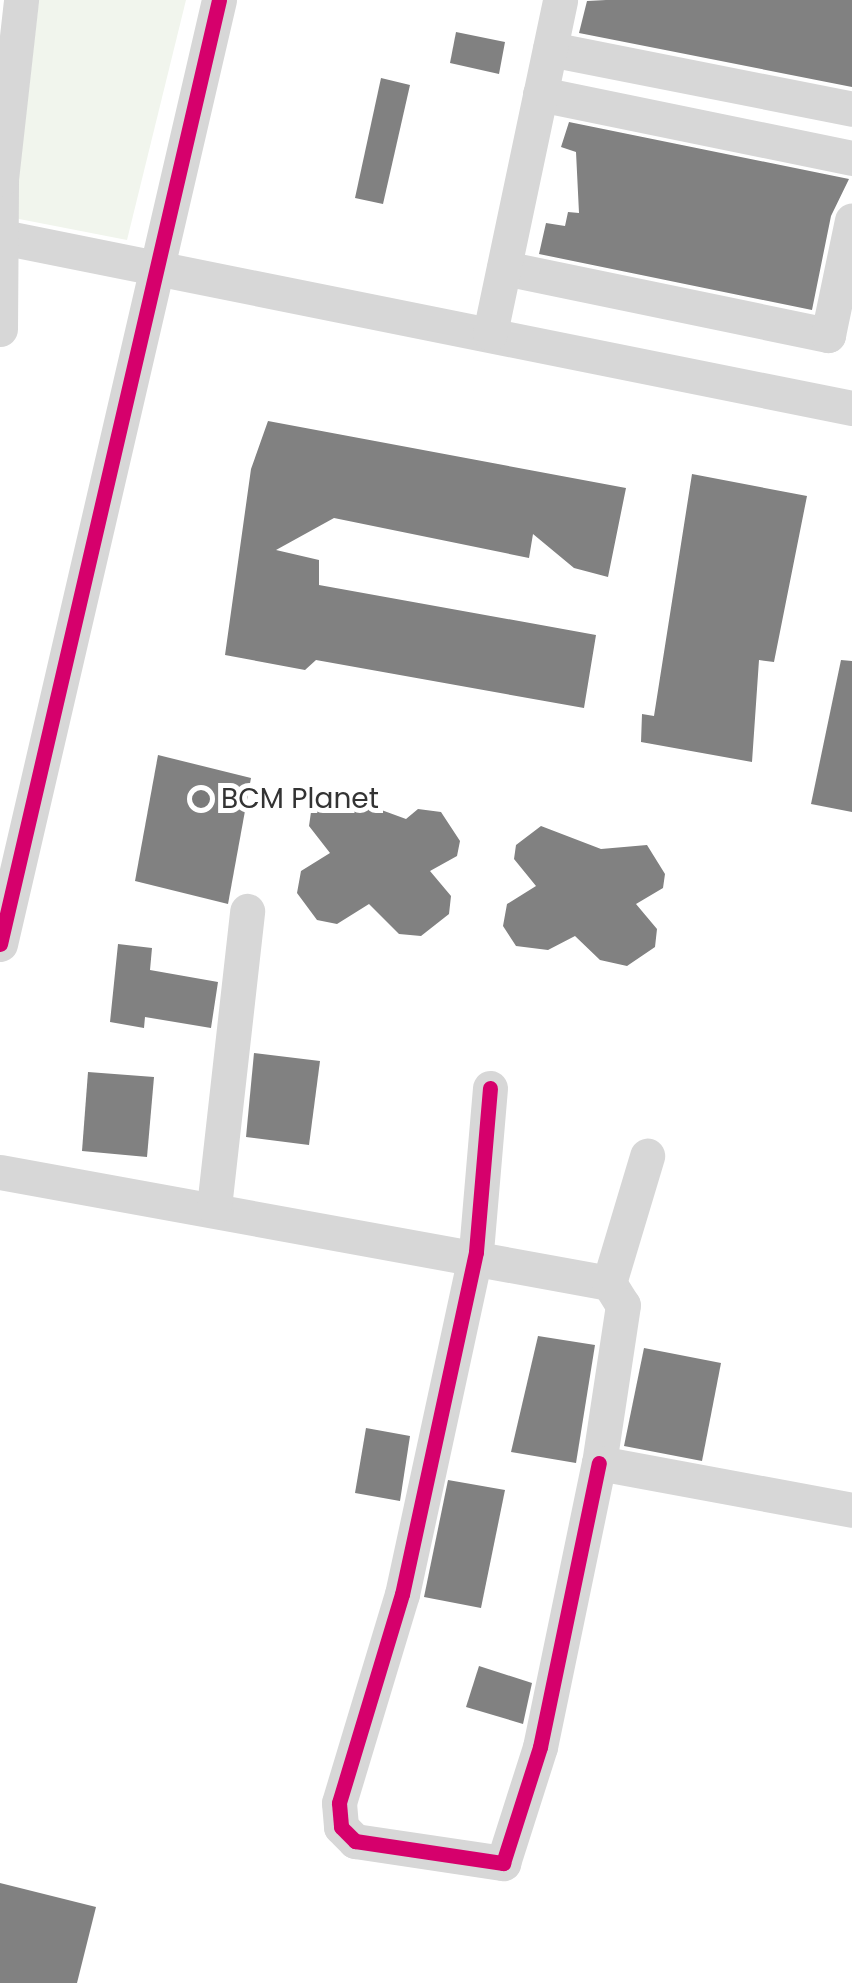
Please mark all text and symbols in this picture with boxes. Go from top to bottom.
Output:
place label: BCM Planet [221,782,379,816]
marker: BCM Planet [190,788,212,810]

